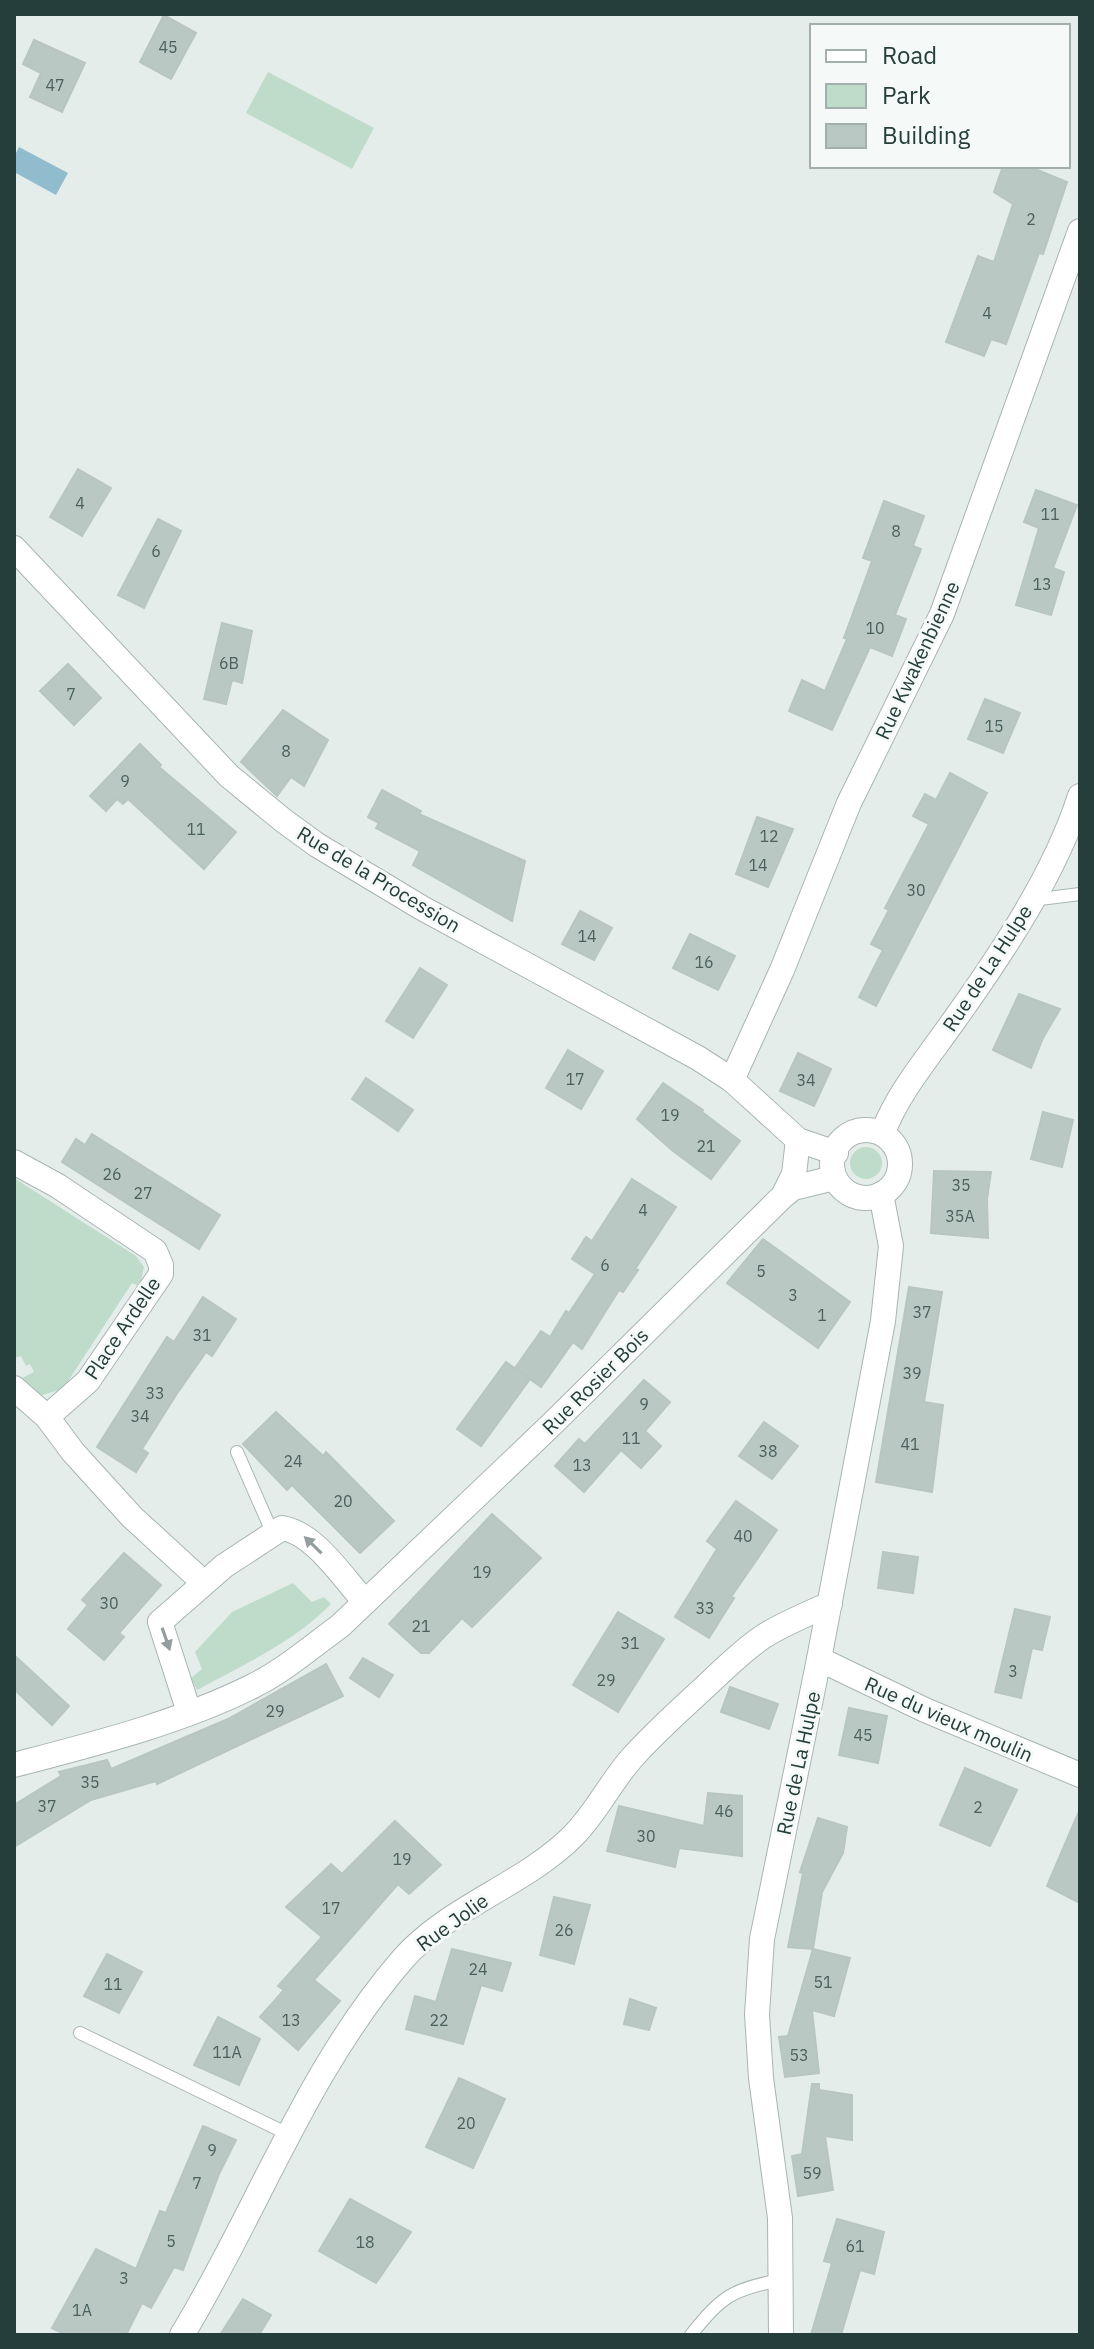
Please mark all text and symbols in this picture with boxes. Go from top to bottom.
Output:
legend [810,24,1070,168]
house number: 45 [158,37,178,57]
text: Road [882,39,937,71]
house number: 47 [45,75,65,95]
text: Park [882,79,931,111]
text: Building [882,119,970,151]
house number: 2 [1026,209,1036,229]
house number: 4 [982,303,992,323]
house number: 4 [75,493,85,513]
house number: 11 [1040,504,1060,524]
house number: 8 [891,521,901,541]
house number: 6 [151,541,161,561]
house number: 13 [1032,574,1052,594]
street label: Rue Kwakenbienne [868,576,966,744]
house number: 10 [865,618,885,638]
house number: 6B [219,653,239,673]
house number: 7 [66,684,76,704]
house number: 15 [984,716,1004,736]
house number: 8 [281,741,291,761]
house number: 9 [120,771,130,791]
house number: 11 [186,819,206,839]
street label: Rue de la Procession [292,819,466,939]
house number: 12 [759,826,779,846]
house number: 14 [748,855,768,875]
house number: 30 [906,880,926,900]
street label: Rue de La Hulpe [936,899,1038,1037]
house number: 14 [577,926,597,946]
house number: 16 [694,952,714,972]
house number: 17 [565,1069,585,1089]
house number: 34 [796,1070,816,1090]
house number: 19 [660,1105,680,1125]
house number: 21 [696,1136,716,1156]
house number: 26 [102,1164,122,1184]
house number: 35 [951,1175,971,1195]
house number: 27 [133,1183,153,1203]
house number: 4 [638,1200,648,1220]
house number: 35A [945,1206,975,1226]
house number: 6 [600,1255,610,1275]
house number: 5 [756,1261,766,1281]
street label: Place Ardelle [78,1271,166,1385]
house number: 3 [788,1285,798,1305]
house number: 37 [912,1302,932,1322]
house number: 1 [817,1305,827,1325]
street label: Rue Rosier Bois [536,1322,654,1440]
house number: 31 [192,1325,212,1345]
house number: 39 [902,1363,922,1383]
house number: 33 [145,1383,165,1403]
house number: 9 [639,1394,649,1414]
house number: 34 [130,1406,150,1426]
house number: 11 [621,1428,641,1448]
house number: 41 [900,1434,920,1454]
house number: 38 [758,1441,778,1461]
house number: 24 [283,1451,303,1471]
house number: 13 [572,1455,592,1475]
house number: 20 [333,1491,353,1511]
house number: 40 [733,1526,753,1546]
one-way arrow [304,1536,323,1555]
house number: 19 [472,1562,492,1582]
house number: 30 [99,1593,119,1613]
house number: 33 [695,1598,715,1618]
house number: 21 [411,1616,431,1636]
one-way arrow [160,1627,172,1651]
house number: 31 [620,1633,640,1653]
house number: 3 [1008,1661,1018,1681]
house number: 29 [596,1670,616,1690]
street label: Rue du vieux moulin [861,1670,1037,1768]
street label: Rue de La Hulpe [770,1689,826,1837]
house number: 29 [265,1701,285,1721]
house number: 45 [853,1725,873,1745]
house number: 35 [80,1772,100,1792]
house number: 37 [37,1796,57,1816]
house number: 2 [973,1797,983,1817]
house number: 46 [714,1801,734,1821]
house number: 30 [636,1826,656,1846]
house number: 19 [392,1849,412,1869]
street label: Rue Jolie [411,1887,493,1957]
house number: 17 [321,1898,341,1918]
house number: 26 [554,1920,574,1940]
house number: 24 [468,1959,488,1979]
house number: 51 [813,1972,833,1992]
house number: 11 [103,1974,123,1994]
house number: 13 [281,2010,301,2030]
house number: 22 [429,2010,449,2030]
house number: 11A [212,2042,242,2062]
house number: 53 [789,2045,809,2065]
house number: 20 [456,2113,476,2133]
house number: 9 [207,2140,217,2160]
house number: 59 [802,2163,822,2183]
house number: 7 [192,2173,202,2193]
house number: 5 [166,2231,176,2251]
house number: 18 [355,2232,375,2252]
house number: 61 [845,2236,865,2256]
house number: 3 [119,2268,129,2288]
house number: 1A [72,2300,92,2320]

